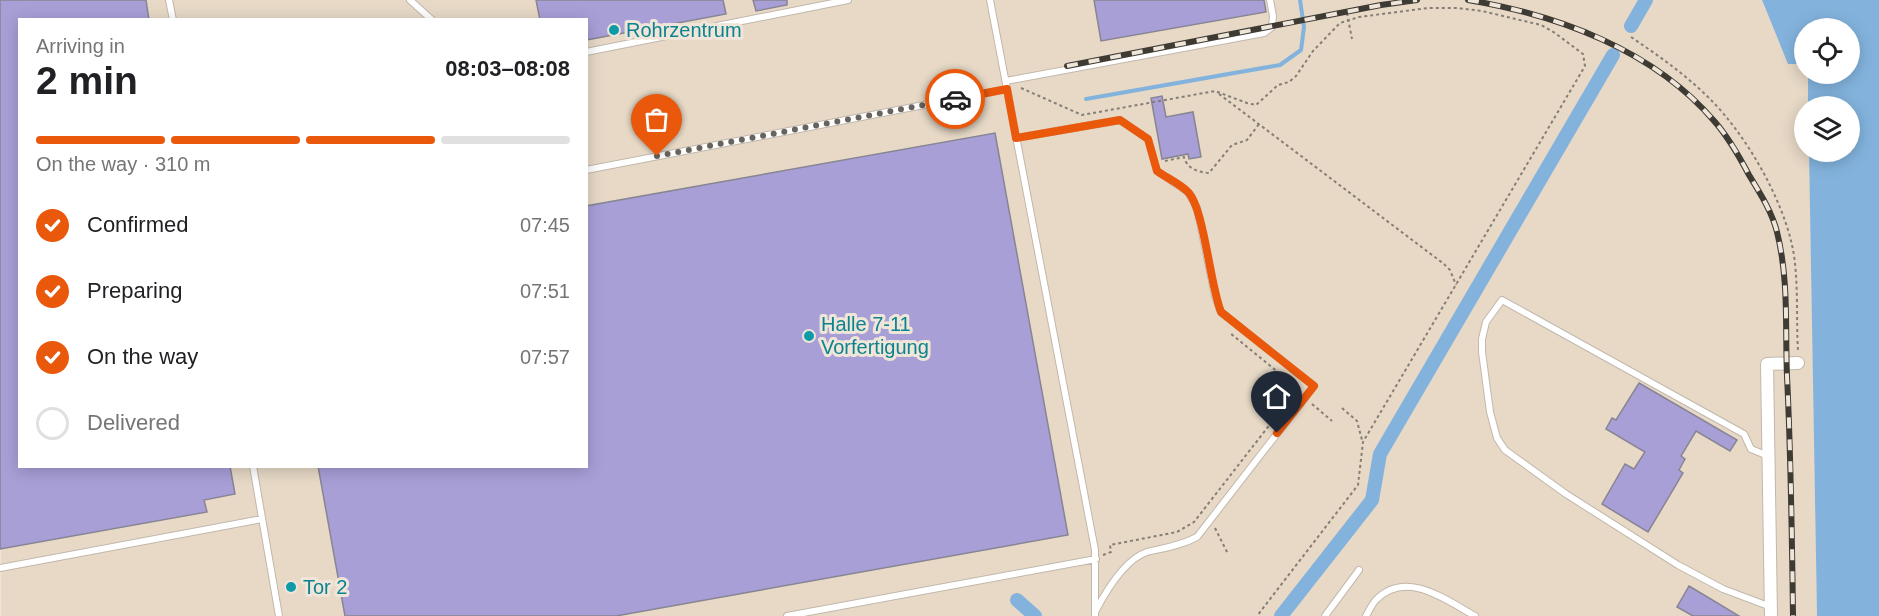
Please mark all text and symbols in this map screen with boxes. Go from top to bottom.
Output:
map controls [1794,18,1860,162]
button: locate [1794,18,1860,84]
place label: Rohrzentrum [626,19,742,41]
marker: Rohrzentrum [607,23,621,37]
text: Arriving in [36,35,125,57]
text: 08:03–08:08 [445,56,570,81]
text: 2 min [36,59,138,102]
courier [925,69,985,129]
icon: car [939,83,972,116]
pin [631,94,682,156]
button: layers [1794,96,1860,162]
icon: bag [640,103,673,136]
text: On the way · 310 m [36,153,211,175]
icon: check [36,209,69,242]
text: Confirmed [87,212,188,237]
text: 07:45 [520,214,570,236]
icon: check [36,275,69,308]
text: Preparing [87,278,182,303]
text: 07:51 [520,280,570,302]
place label: Halle 7-11 Vorfertigung [821,313,929,358]
marker: Halle 7-11 Vorfertigung [802,329,816,343]
icon: check [36,341,69,374]
text: On the way [87,344,198,369]
text: 07:57 [520,346,570,368]
pin [1251,371,1302,433]
icon: home [1260,380,1293,413]
text: Delivered [87,410,180,435]
place label: Tor 2 [303,576,347,598]
marker: Tor 2 [284,580,298,594]

